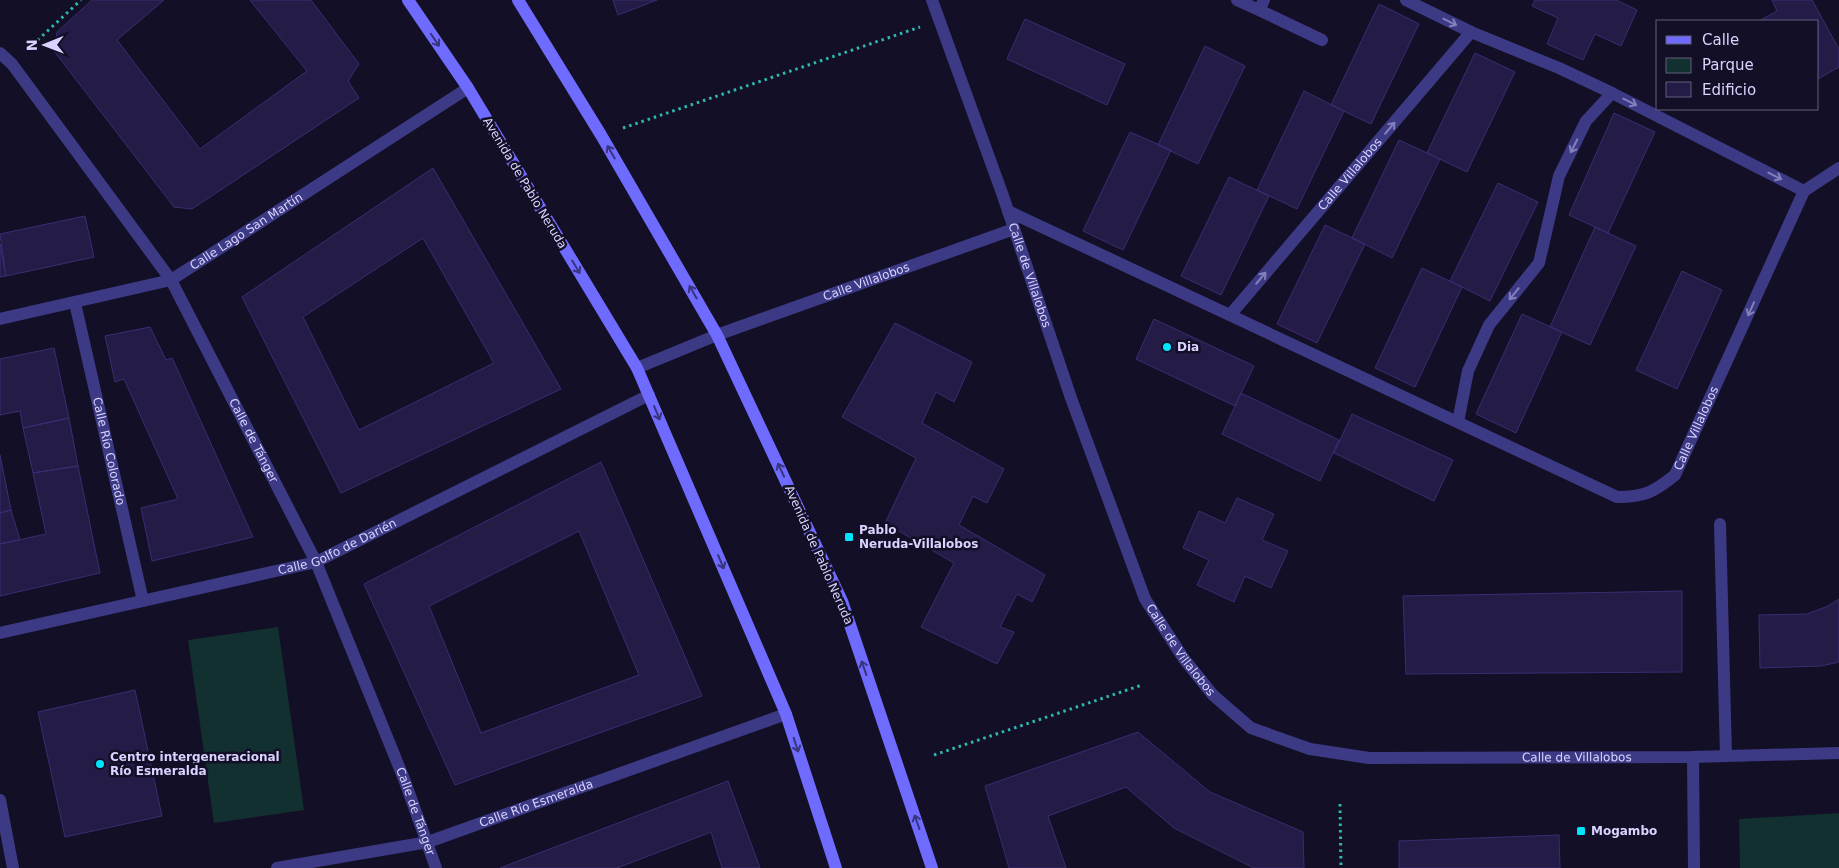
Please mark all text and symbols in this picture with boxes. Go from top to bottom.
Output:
one-way arrow [1442,18,1457,27]
north arrow [20,20,70,70]
legend [1656,20,1819,110]
text: Calle [1702,31,1739,49]
one-way arrow [430,33,440,47]
text: N [24,39,40,51]
text: Parque [1702,56,1754,74]
text: Edificio [1702,81,1756,99]
one-way arrow [1622,98,1637,107]
street label: Avenida de Pablo Neruda [480,115,570,251]
one-way arrow [1384,121,1395,134]
street label: Calle Villalobos [1315,135,1385,213]
one-way arrow [1569,138,1578,153]
one-way arrow [606,145,616,160]
one-way arrow [1767,172,1782,181]
street label: Calle Lago San Martín [187,190,305,273]
street label: Calle de Villalobos [1006,221,1054,329]
one-way arrow [572,260,582,274]
street label: Calle Villalobos [821,260,911,304]
one-way arrow [1256,271,1267,284]
one-way arrow [687,286,697,300]
one-way arrow [1509,287,1520,300]
one-way arrow [1745,301,1755,316]
place label: Dia [1177,340,1199,354]
marker: Dia [1161,341,1173,353]
street label: Calle Villalobos [1671,384,1721,473]
street label: Calle Río Colorado [90,396,128,506]
street label: Calle de Tánger [226,396,281,485]
one-way arrow [652,405,662,420]
one-way arrow [776,463,785,478]
street label: Avenida de Pablo Neruda [782,483,856,627]
street label: Calle Golfo de Darién [277,516,399,577]
place label: Pablo Neruda-Villalobos [859,523,978,551]
marker: Pablo Neruda-Villalobos [843,531,855,543]
one-way arrow [717,554,727,569]
street label: Calle de Villalobos [1143,601,1218,699]
one-way arrow [859,661,868,676]
one-way arrow [792,736,801,752]
place label: Centro intergeneracional Río Esmeralda [110,750,280,778]
street label: Calle de Villalobos [1522,750,1632,765]
marker: Centro intergeneracional Río Esmeralda [94,758,106,770]
street label: Calle de Tánger [393,765,438,857]
street label: Calle Río Esmeralda [477,777,595,830]
one-way arrow [911,814,921,830]
place label: Mogambo [1591,824,1657,838]
marker: Mogambo [1575,825,1587,837]

